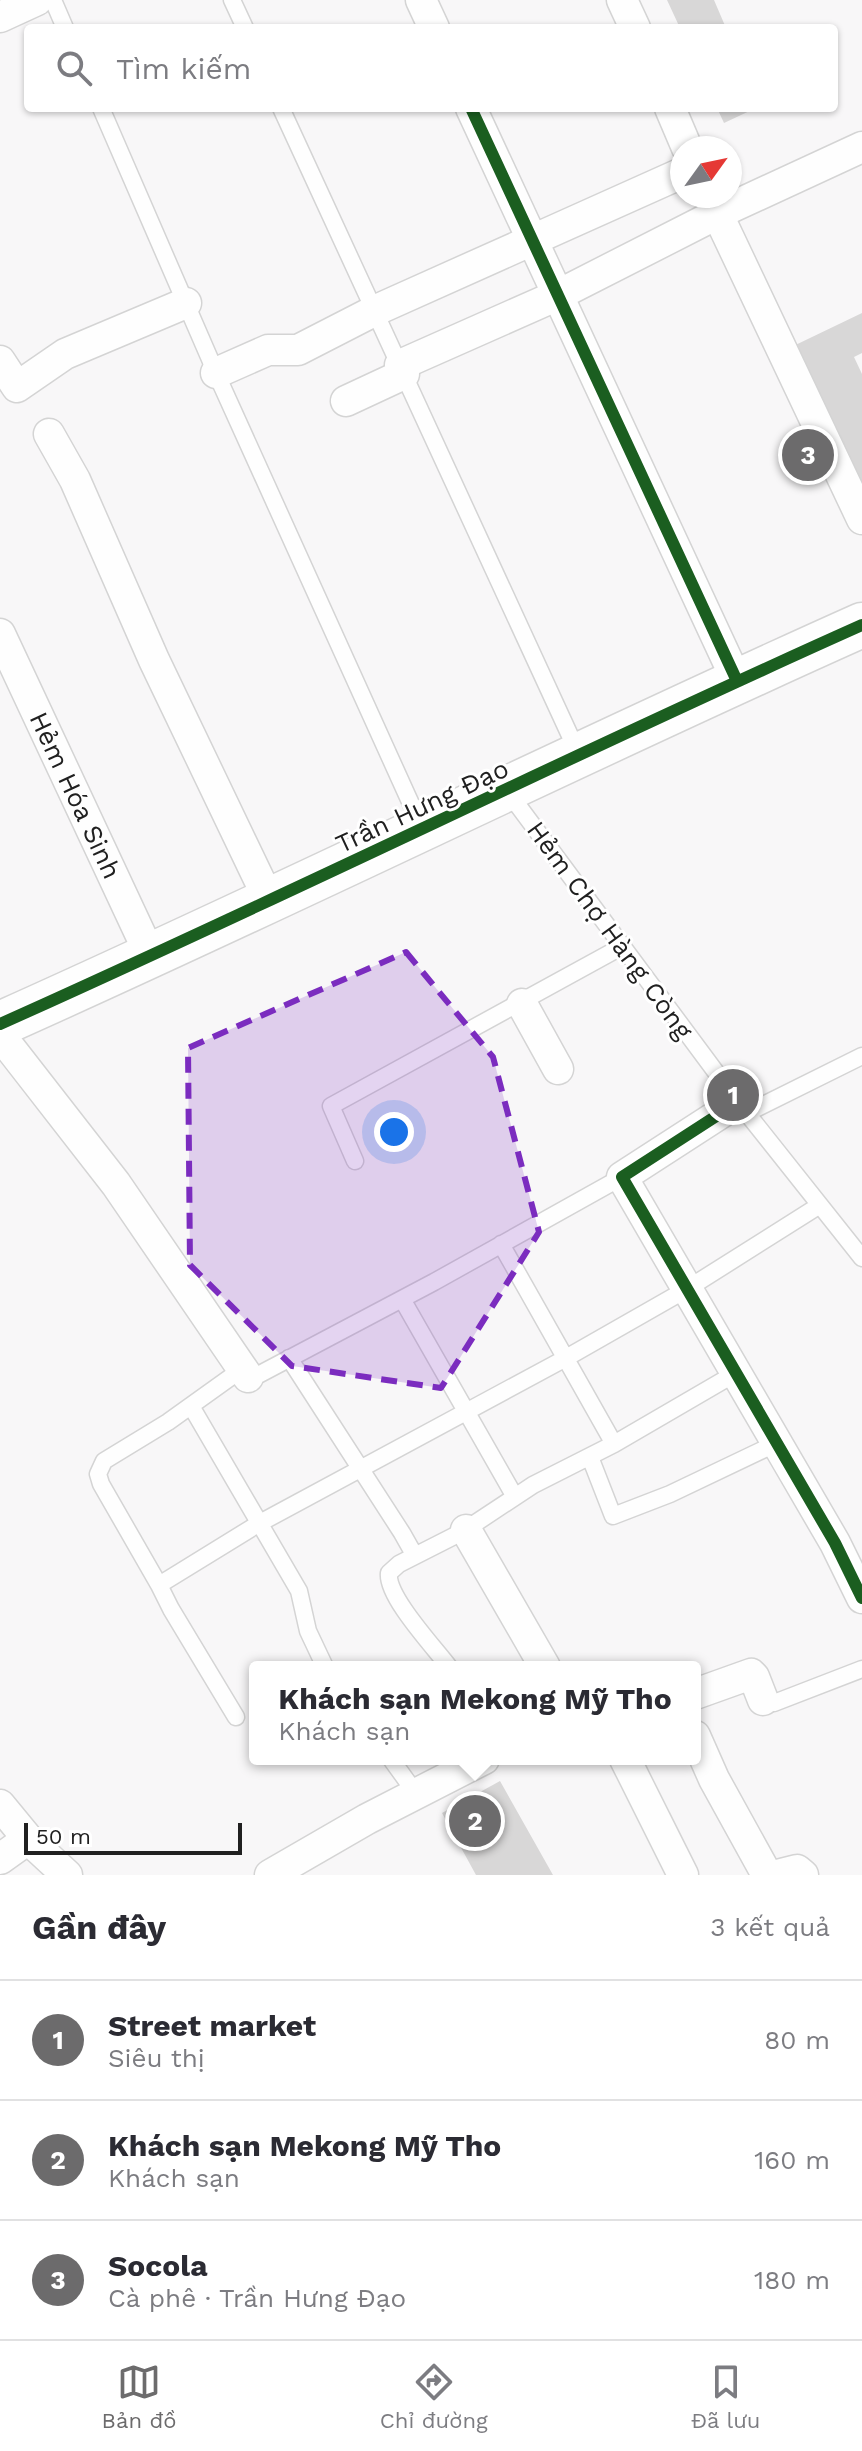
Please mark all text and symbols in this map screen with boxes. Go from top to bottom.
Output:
search box [24,24,838,112]
icon: search [52,46,96,90]
text: Tìm kiếm [116,51,251,86]
north arrow [670,136,742,208]
pin: 3 [782,425,834,485]
street label: Hẻm Hóa Sinh [24,707,127,883]
street label: Trần Hưng Đạo [331,753,513,859]
street label: Hẻm Chợ Hàng Còng [521,815,699,1045]
pin: 1 [707,1065,759,1125]
your location [374,1112,414,1152]
popup [249,1661,701,1765]
text: Khách sạn Mekong Mỹ Tho [278,1681,672,1716]
text: Khách sạn [278,1716,410,1746]
pin: 2 [449,1791,501,1851]
scale bar [24,1819,242,1855]
text: 50 m [36,1824,91,1849]
text: Gần đây [32,1907,166,1947]
text: 3 kết quả [710,1912,830,1942]
text: Street market [108,2008,316,2043]
text: 1 [52,2025,64,2055]
text: 80 m [764,2025,830,2055]
text: Siêu thị [108,2043,205,2073]
text: Khách sạn Mekong Mỹ Tho [108,2128,501,2163]
text: 2 [50,2145,66,2175]
text: 160 m [754,2145,830,2175]
text: Khách sạn [108,2163,240,2193]
text: Socola [108,2248,208,2283]
text: 3 [50,2265,66,2295]
text: 180 m [754,2265,830,2295]
text: Cà phê · Trần Hưng Đạo [108,2283,406,2313]
tab: Bản đồ [102,2360,177,2433]
tab: Chỉ đường [380,2360,488,2433]
tab: Đã lưu [691,2360,760,2433]

